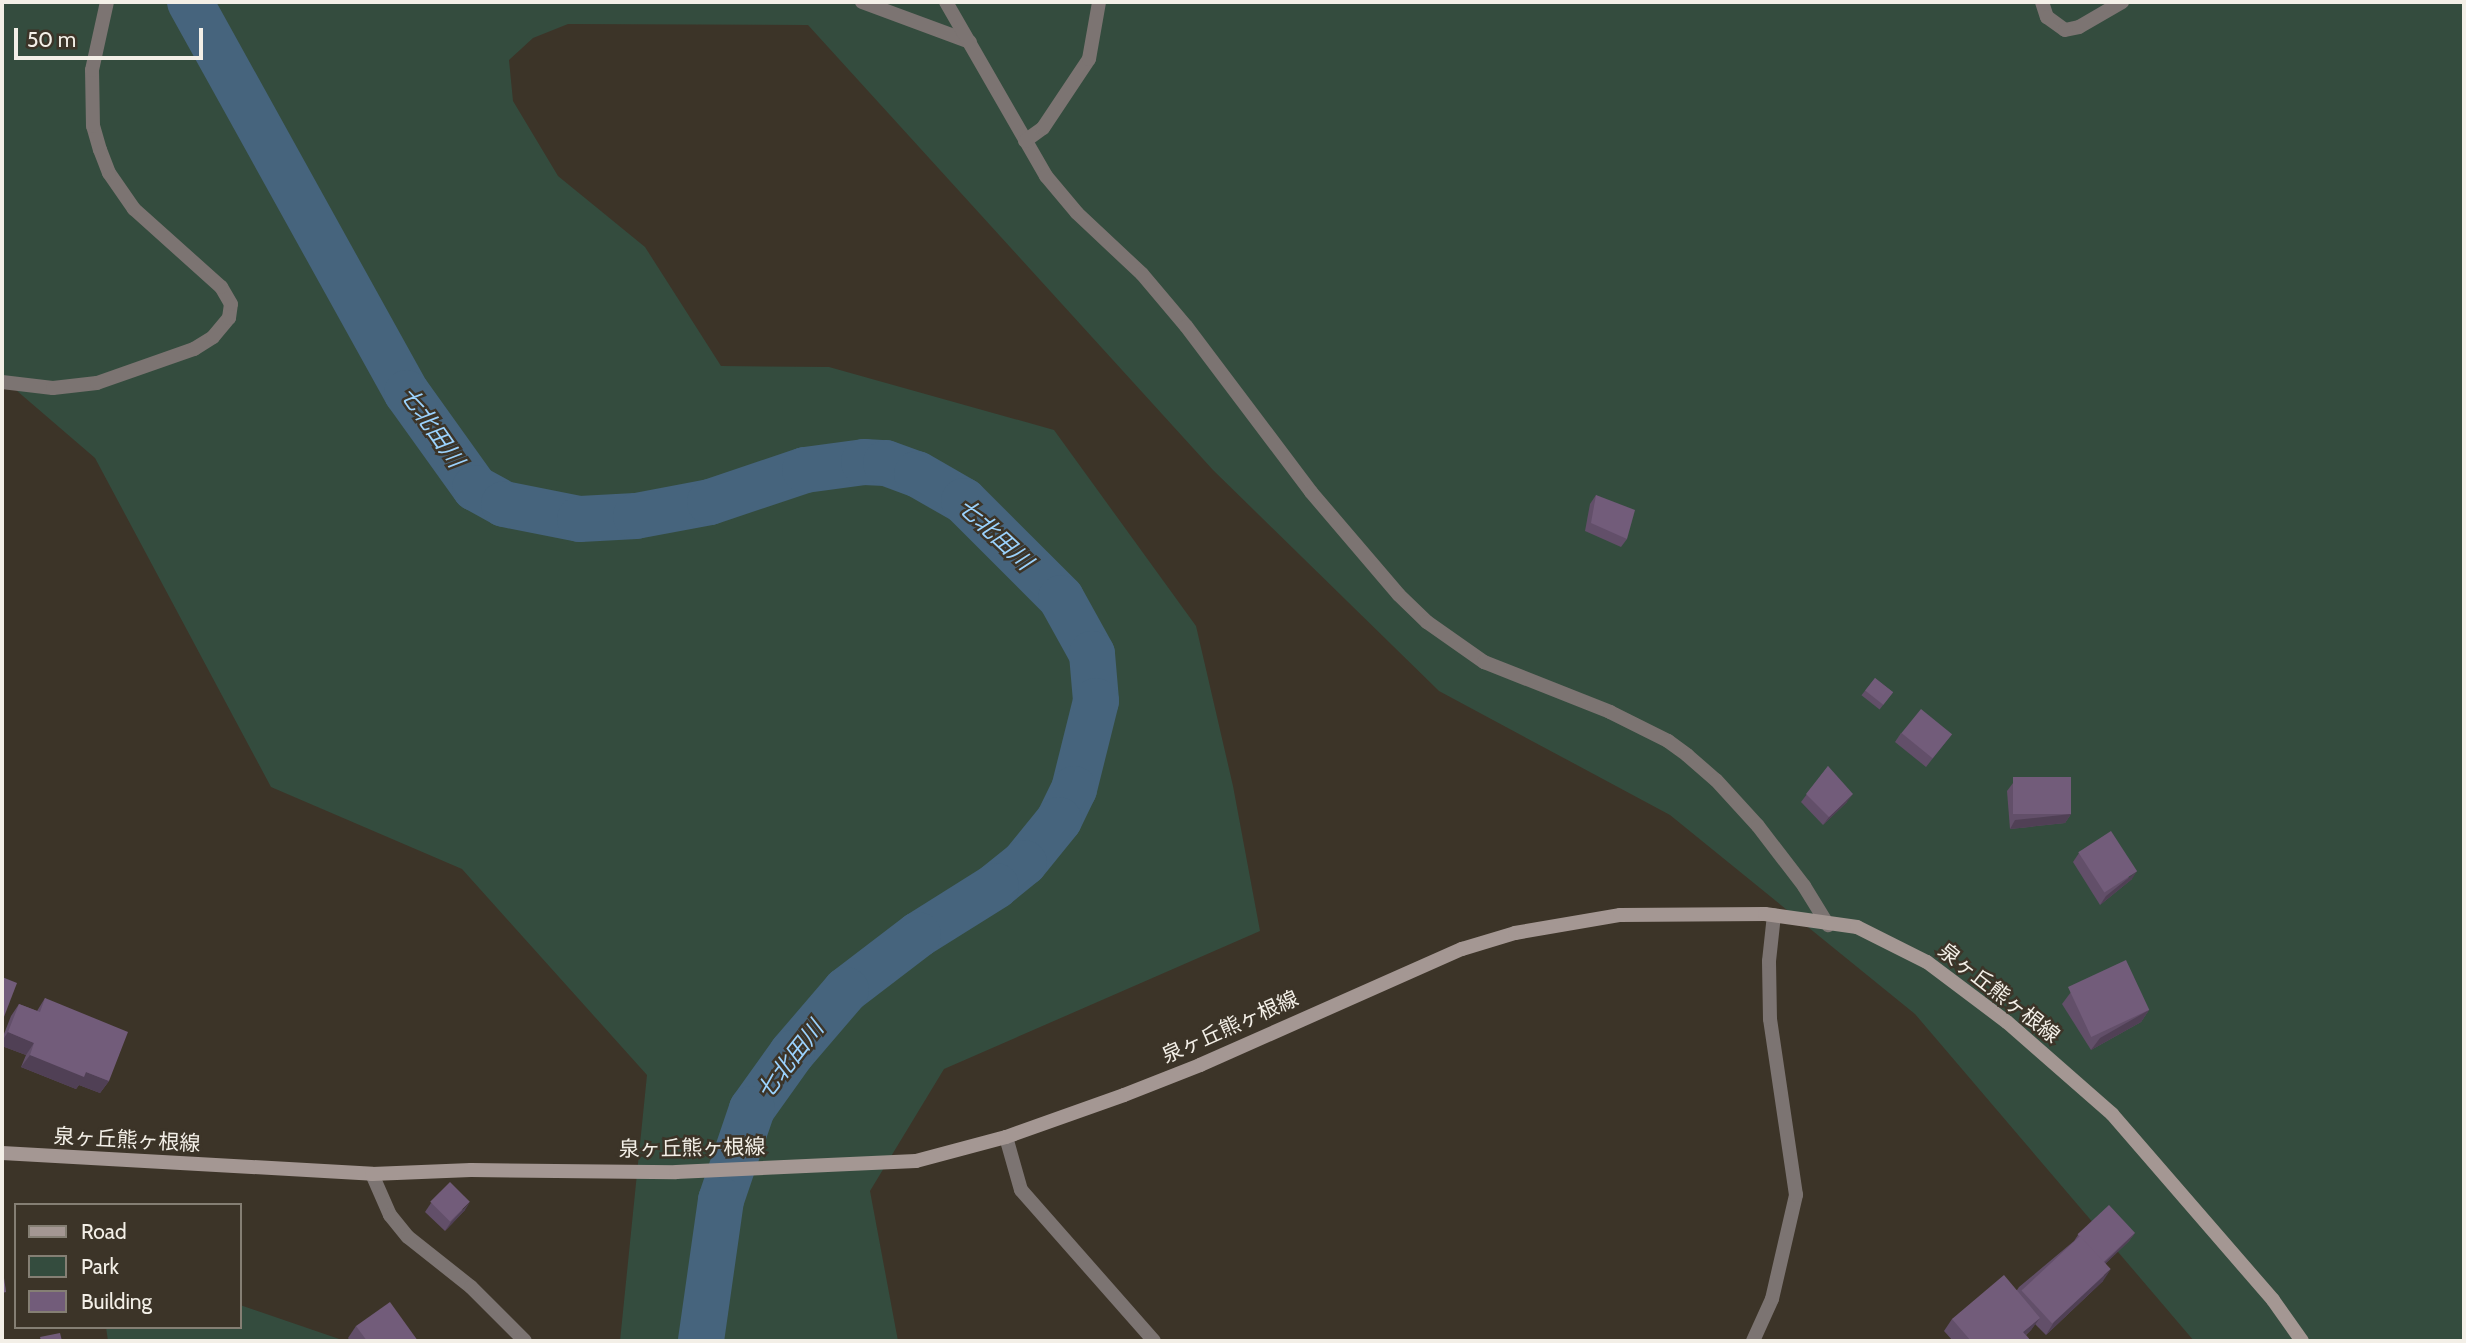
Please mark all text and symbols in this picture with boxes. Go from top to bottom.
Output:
scale bar [18,14,206,58]
text: 50 m [27,27,76,52]
water label: 七北田川 [394,381,470,473]
water label: 七北田川 [952,493,1038,575]
street label: 泉ヶ丘熊ヶ根線 [1933,938,2065,1048]
street label: 泉ヶ丘熊ヶ根線 [1158,986,1302,1068]
water label: 七北田川 [751,1015,829,1105]
street label: 泉ヶ丘熊ヶ根線 [53,1124,201,1156]
street label: 泉ヶ丘熊ヶ根線 [618,1134,766,1162]
legend [14,1203,242,1329]
text: Road [81,1219,127,1244]
text: Park [81,1254,119,1279]
text: Building [81,1289,152,1314]

